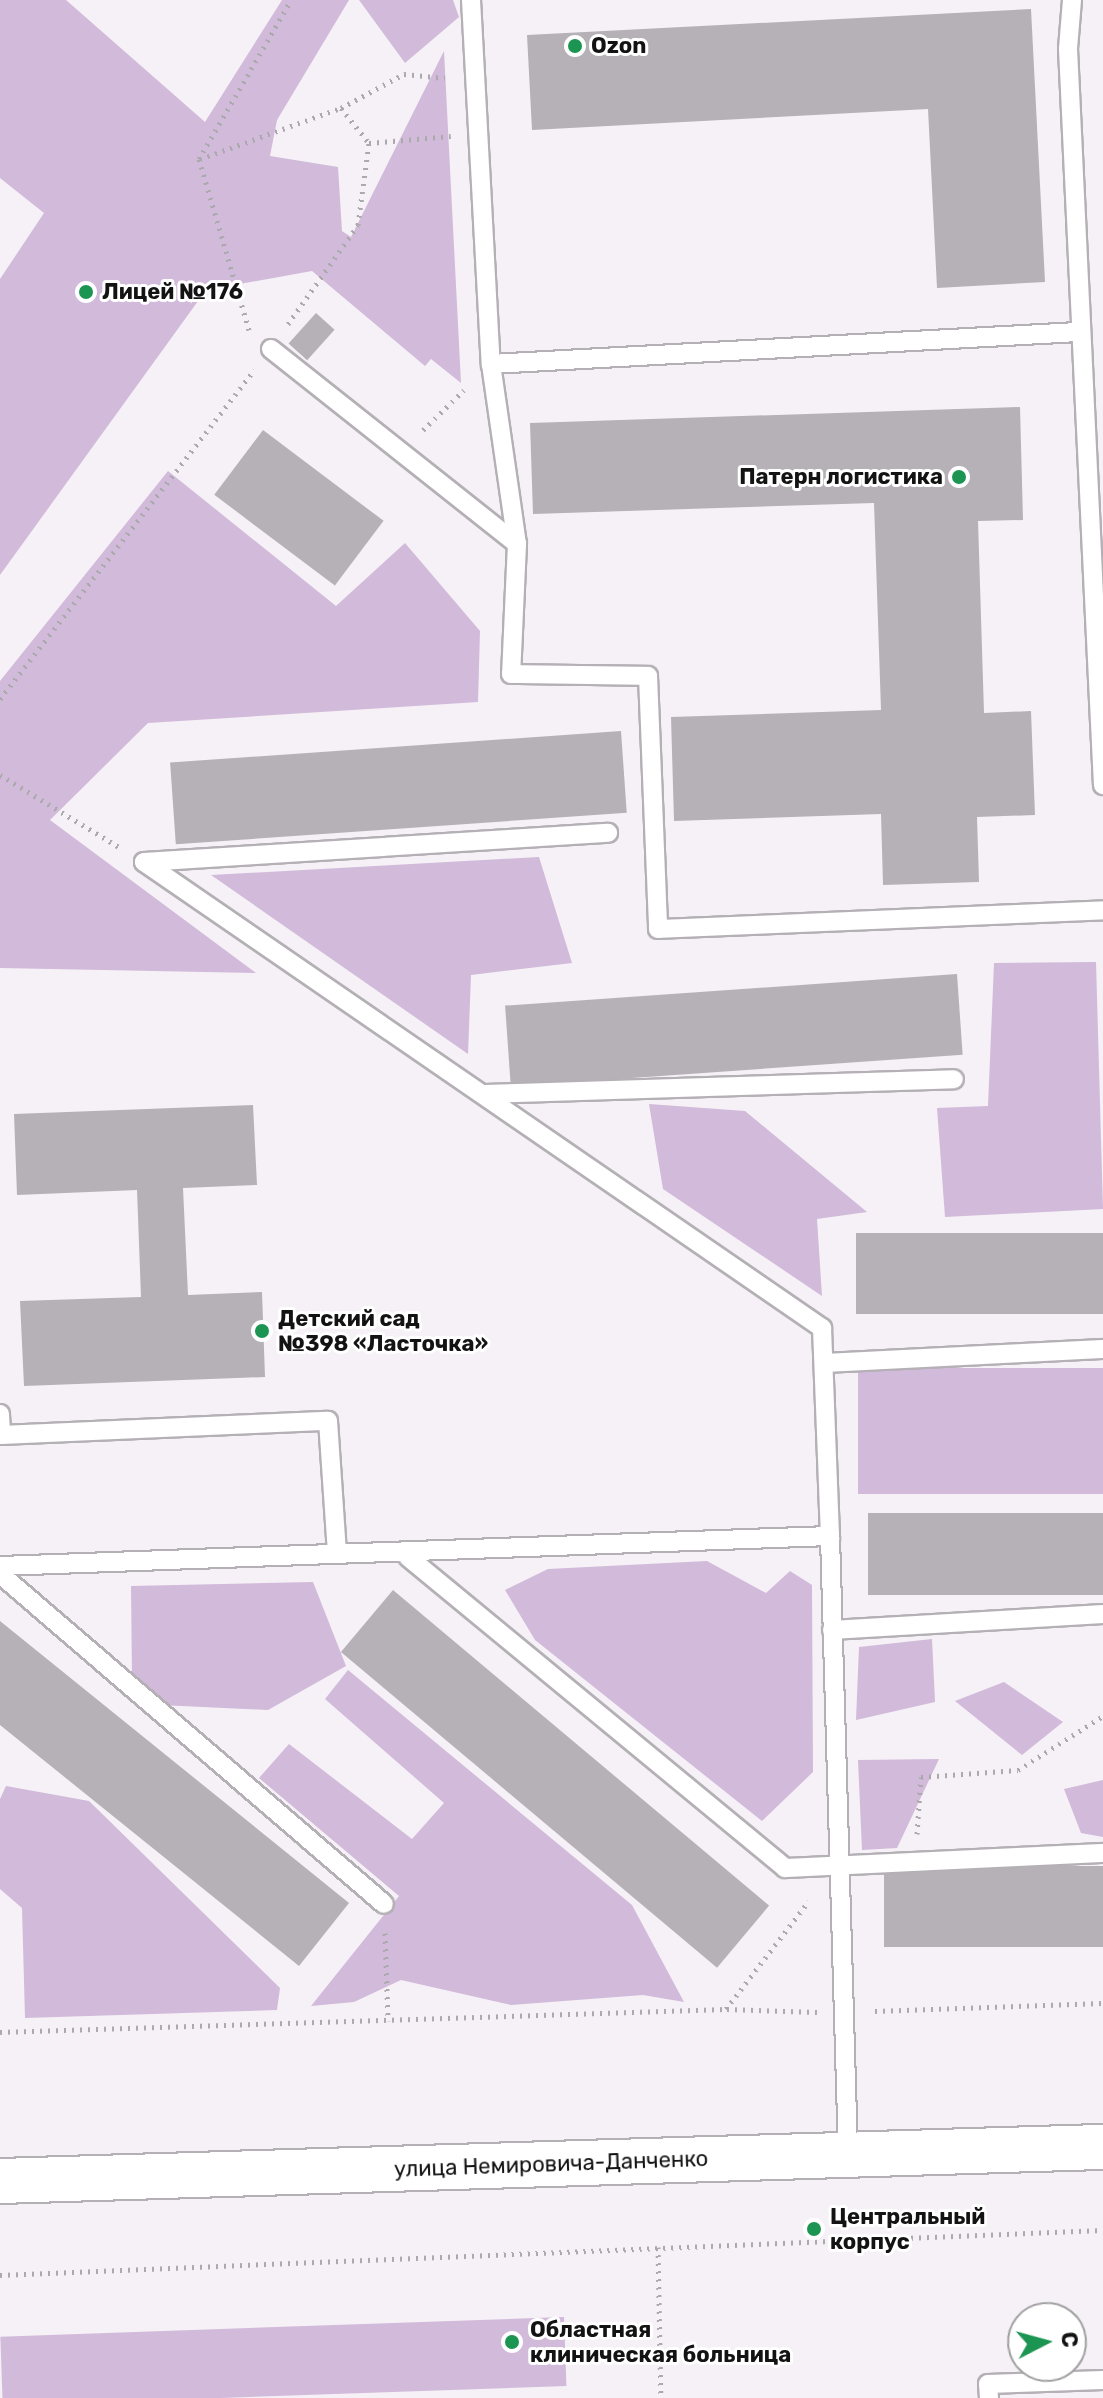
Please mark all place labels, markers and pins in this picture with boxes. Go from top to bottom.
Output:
place label: Ozon [591,33,646,59]
marker: Ozon [566,37,584,55]
place label: Лицей №176 [102,279,243,305]
marker: Лицей №176 [77,283,95,301]
place label: Патерн логистика [739,464,943,490]
marker: Патерн логистика [950,468,968,486]
place label: Детский сад №398 «Ласточка» [278,1305,488,1356]
marker: Детский сад №398 «Ласточка» [253,1322,271,1340]
place label: Центральный корпус [830,2203,985,2254]
marker: Центральный корпус [805,2220,823,2238]
place label: Областная клиническая больница [530,2316,791,2368]
marker: Областная клиническая больница [501,2331,523,2353]

